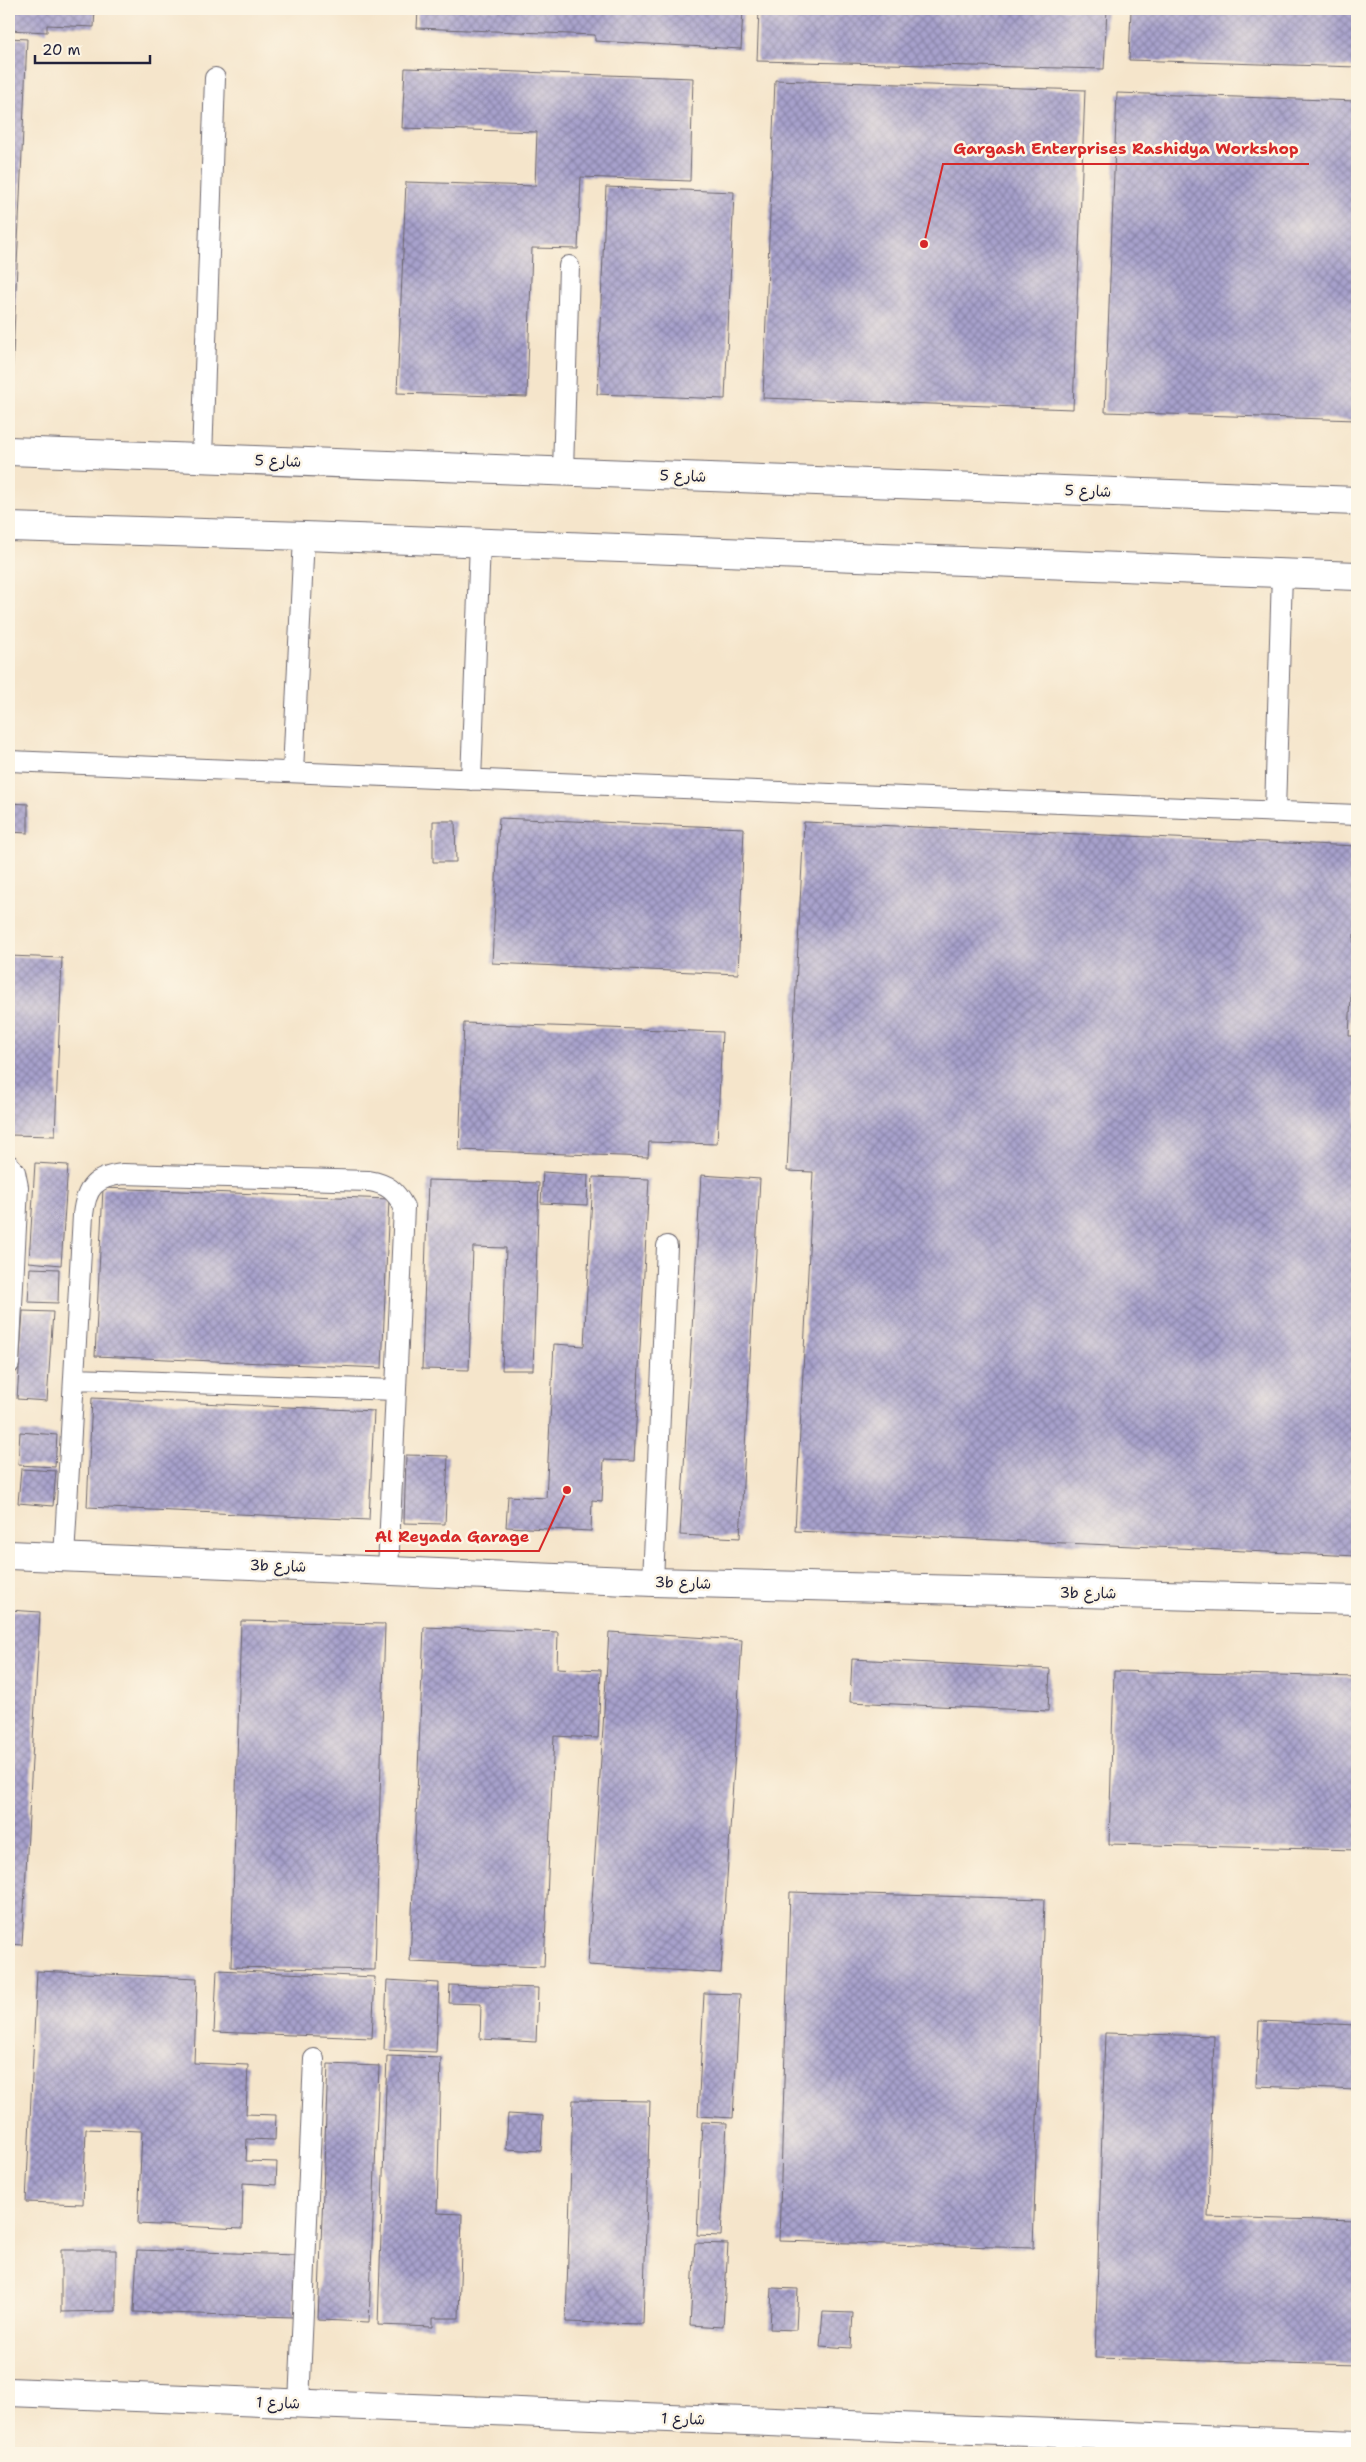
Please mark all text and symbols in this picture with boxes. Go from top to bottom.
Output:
scale bar [35,32,150,64]
text: 20 m [42,40,81,60]
callout: Gargash Enterprises Rashidya Workshop [943,133,1309,164]
text: Gargash Enterprises Rashidya Workshop [953,138,1299,159]
street label: شارع 5 [254,450,302,472]
street label: شارع 5 [659,465,707,487]
street label: شارع 5 [1064,480,1112,502]
callout: Al Reyada Garage [365,1520,539,1551]
text: Al Reyada Garage [375,1526,530,1547]
street label: 3b شارع [249,1555,307,1577]
street label: 3b شارع [654,1572,712,1594]
street label: 3b شارع [1059,1583,1117,1603]
street label: شارع 1 [256,2392,300,2414]
street label: شارع 1 [661,2408,705,2430]

